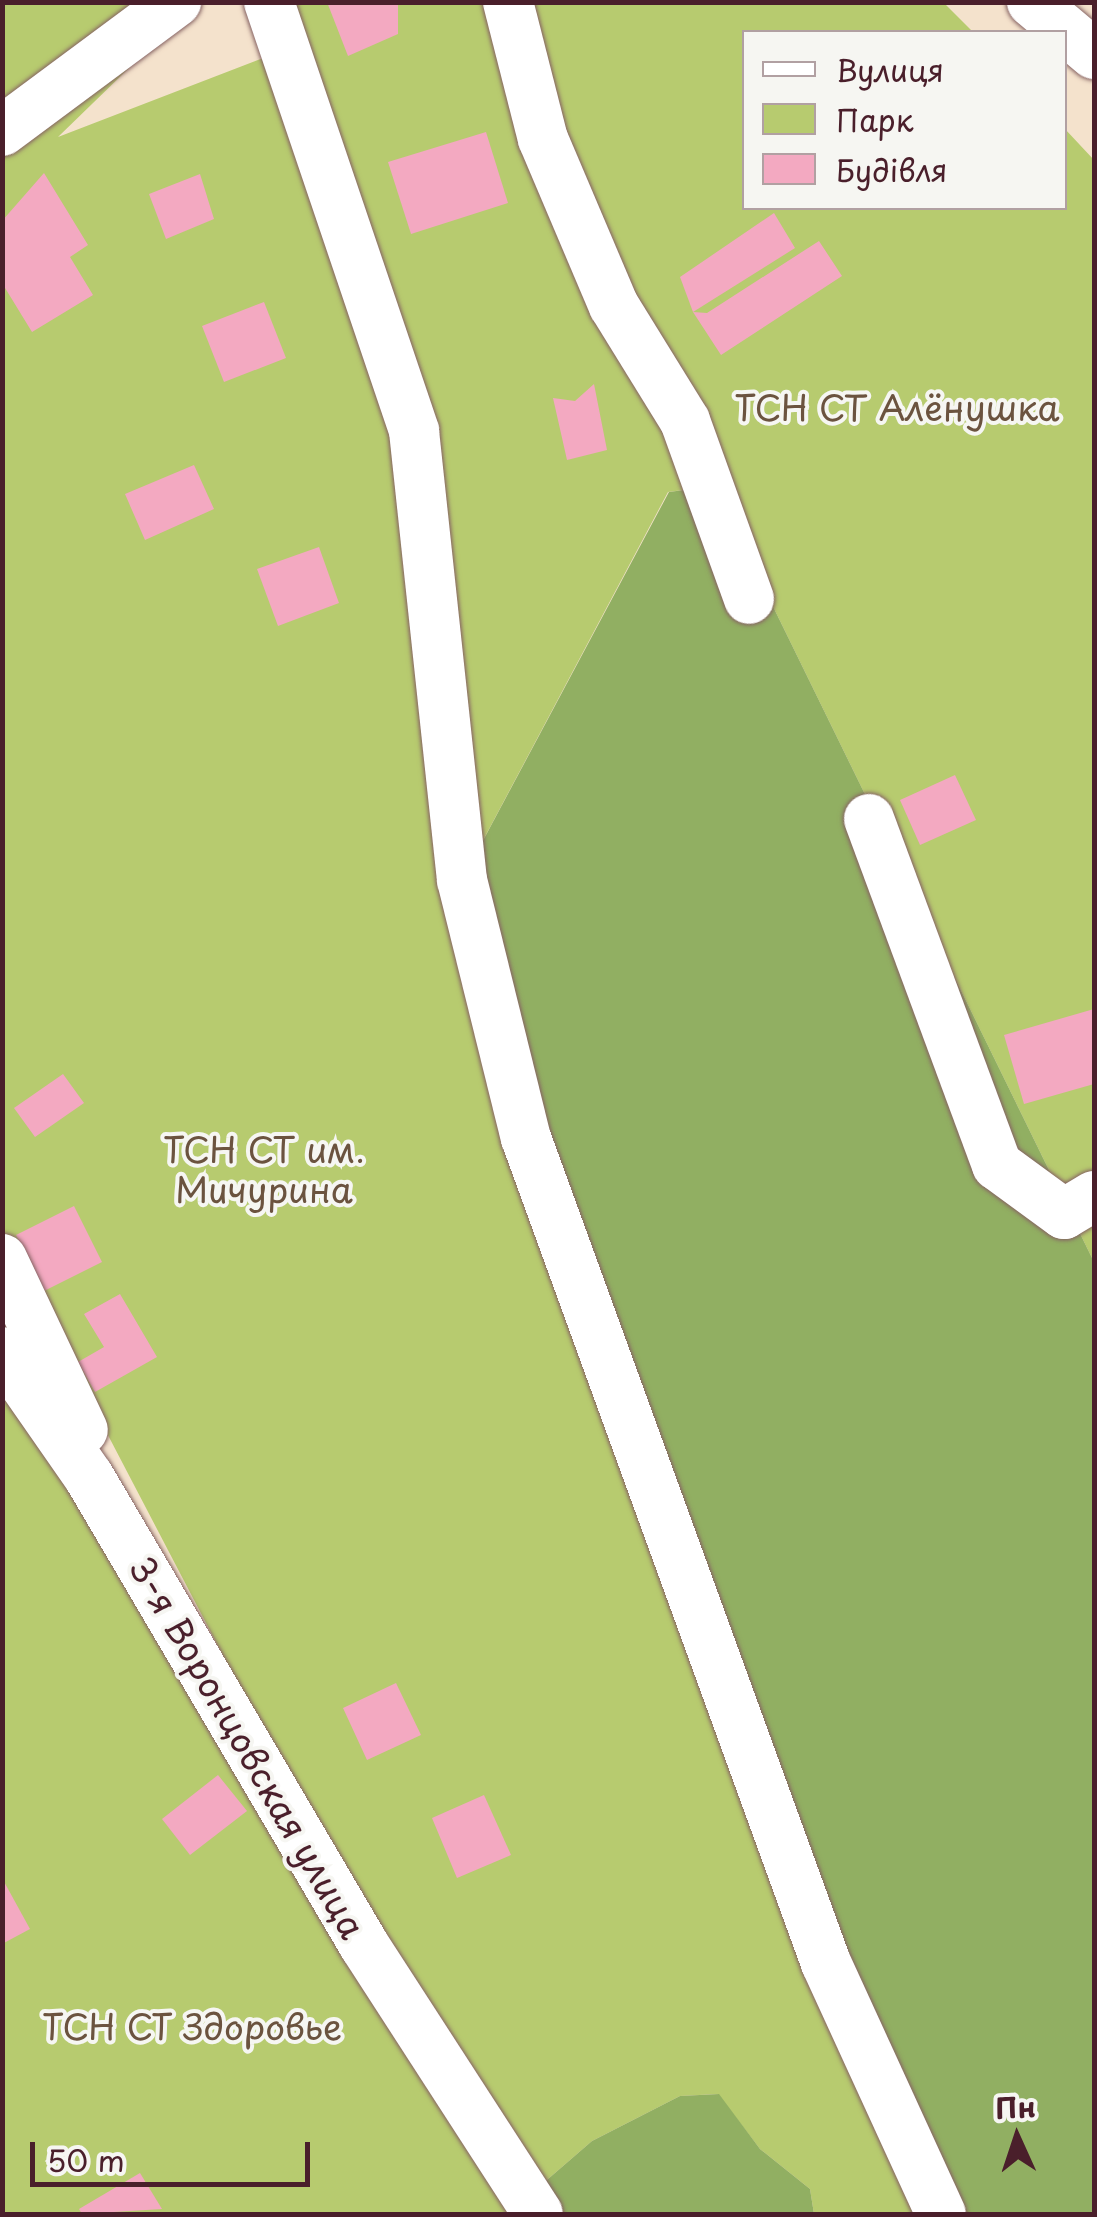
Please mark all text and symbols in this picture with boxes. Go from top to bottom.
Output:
legend [742,30,1067,210]
text: Вулиця [836,47,944,92]
text: Парк [836,97,913,142]
text: Будівля [836,147,948,192]
park label: ТСН СТ Алёнушка [733,386,1061,428]
park label: ТСН СТ им. Мичурина [161,1128,367,1210]
street label: 3-я Воронцовская улица [121,1548,375,1946]
park label: ТСН СТ Здоровье [39,2005,345,2047]
text: Пн [994,2084,1037,2129]
north arrow [967,2087,1067,2187]
scale bar [35,2122,315,2184]
text: 50 m [47,2137,125,2182]

